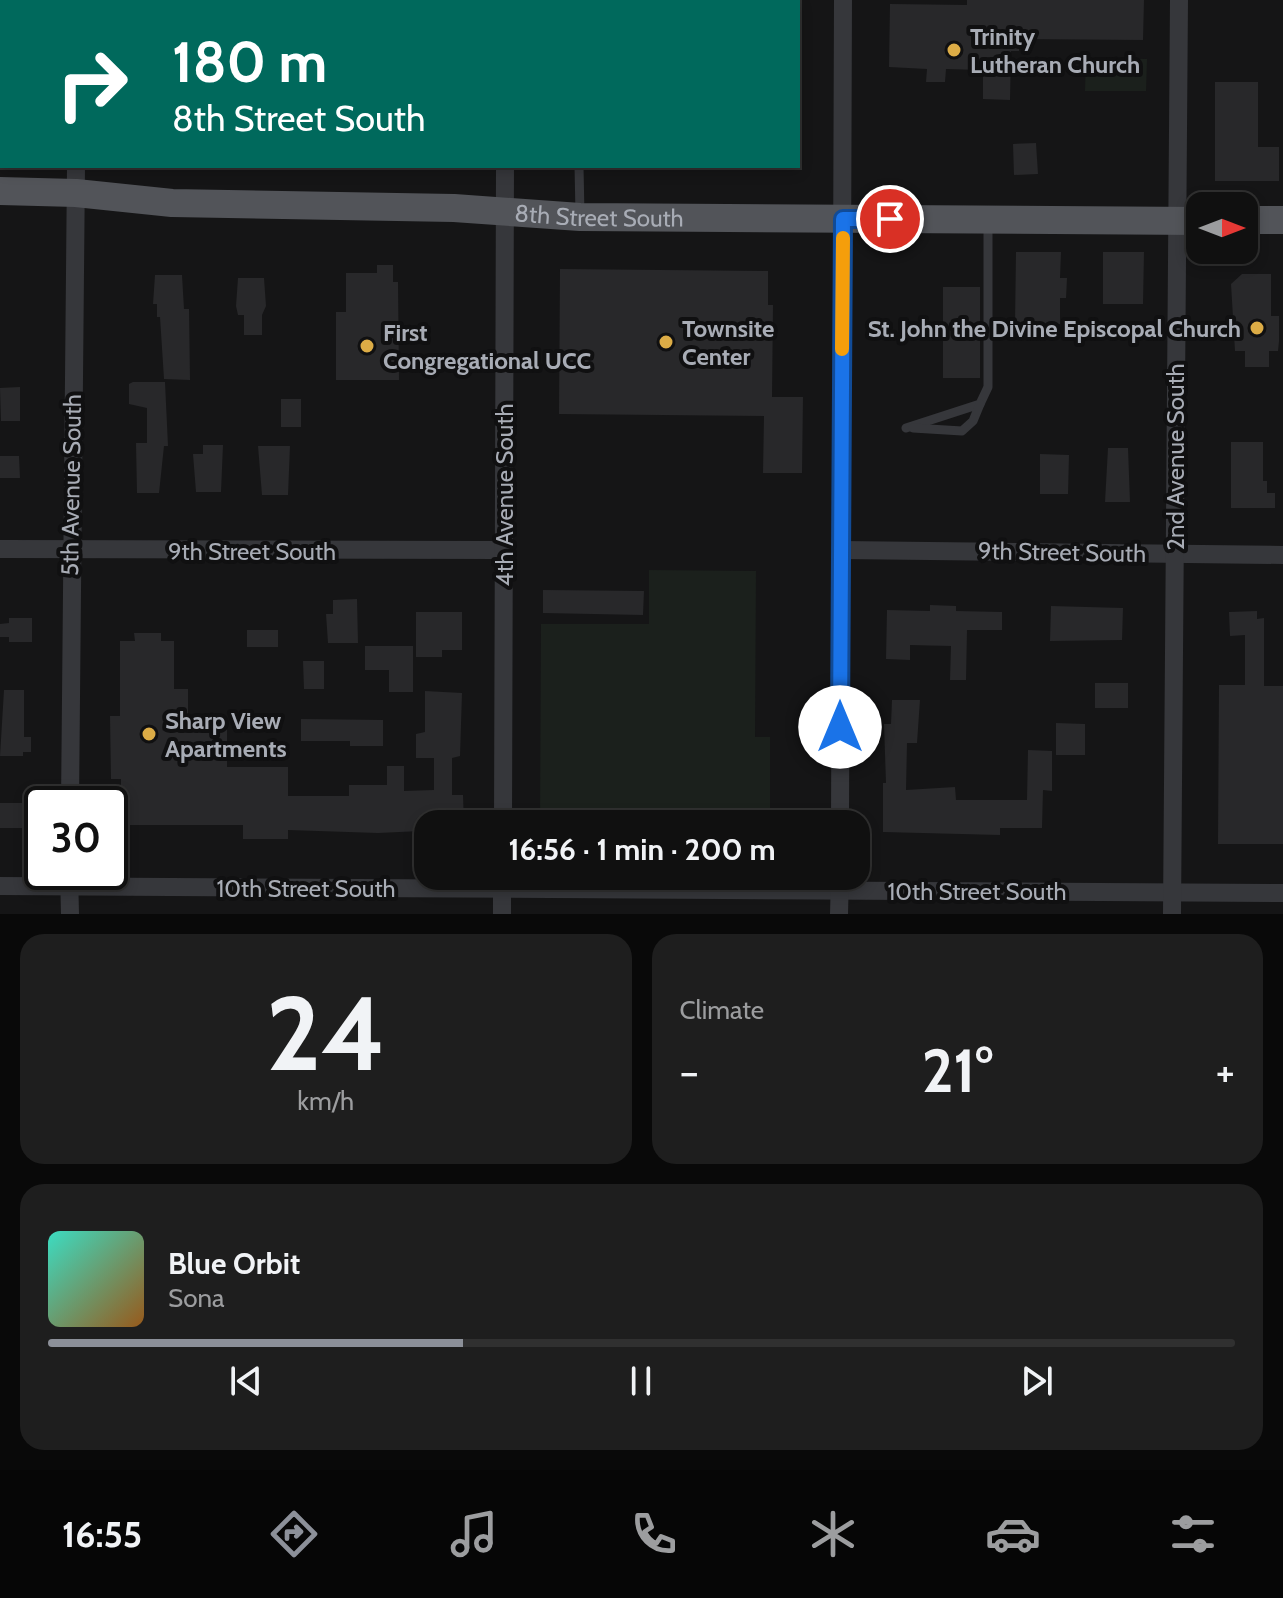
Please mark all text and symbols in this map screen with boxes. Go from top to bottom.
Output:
place label: Trinity Lutheran Church [970,22,1140,79]
text: 180 m [172,28,327,96]
icon: right [40,32,144,136]
marker: Trinity Lutheran Church [945,41,963,59]
text: 8th Street South [172,96,426,140]
pin [856,185,924,253]
north arrow [1186,192,1258,264]
map controls [1186,192,1258,264]
icon: arrive [868,197,912,241]
street label: 8th Street South [514,198,684,232]
place label: Townsite Center [682,314,774,371]
place label: St. John the Divine Episcopal Church [868,314,1241,343]
place label: First Congregational UCC [383,318,591,375]
marker: St. John the Divine Episcopal Church [1248,319,1266,337]
marker: Townsite Center [657,333,675,351]
marker: First Congregational UCC [358,337,376,355]
street label: 2nd Avenue South [1161,363,1190,551]
street label: 5th Avenue South [55,394,87,576]
street label: 4th Avenue South [490,404,519,586]
street label: 9th Street South [978,536,1146,568]
street label: 9th Street South [168,537,336,566]
position arrow [798,685,882,769]
place label: Sharp View Apartments [165,706,287,763]
marker: Sharp View Apartments [140,725,158,743]
speed limit sign: 30 [24,786,128,890]
text: 16:56 · 1 min · 200 m [508,831,776,868]
street label: 10th Street South [216,874,396,903]
street label: 10th Street South [887,877,1067,906]
text: 24 [266,970,386,1096]
text: Climate [680,994,764,1026]
text: 21° [922,1034,993,1107]
text: − [680,1045,699,1098]
text: + [1216,1045,1235,1098]
text: km/h [297,1085,354,1117]
text: Blue Orbit [168,1245,300,1282]
text: Sona [168,1282,225,1314]
icon: previous [224,1359,268,1403]
icon: pause [619,1359,663,1403]
icon: next [1015,1359,1059,1403]
icon: directions [266,1506,322,1562]
icon: music [446,1506,502,1562]
icon: phone [626,1506,682,1562]
icon: climate [805,1506,861,1562]
icon: car [985,1506,1041,1562]
icon: filters [1165,1506,1221,1562]
text: 16:55 [62,1512,142,1556]

